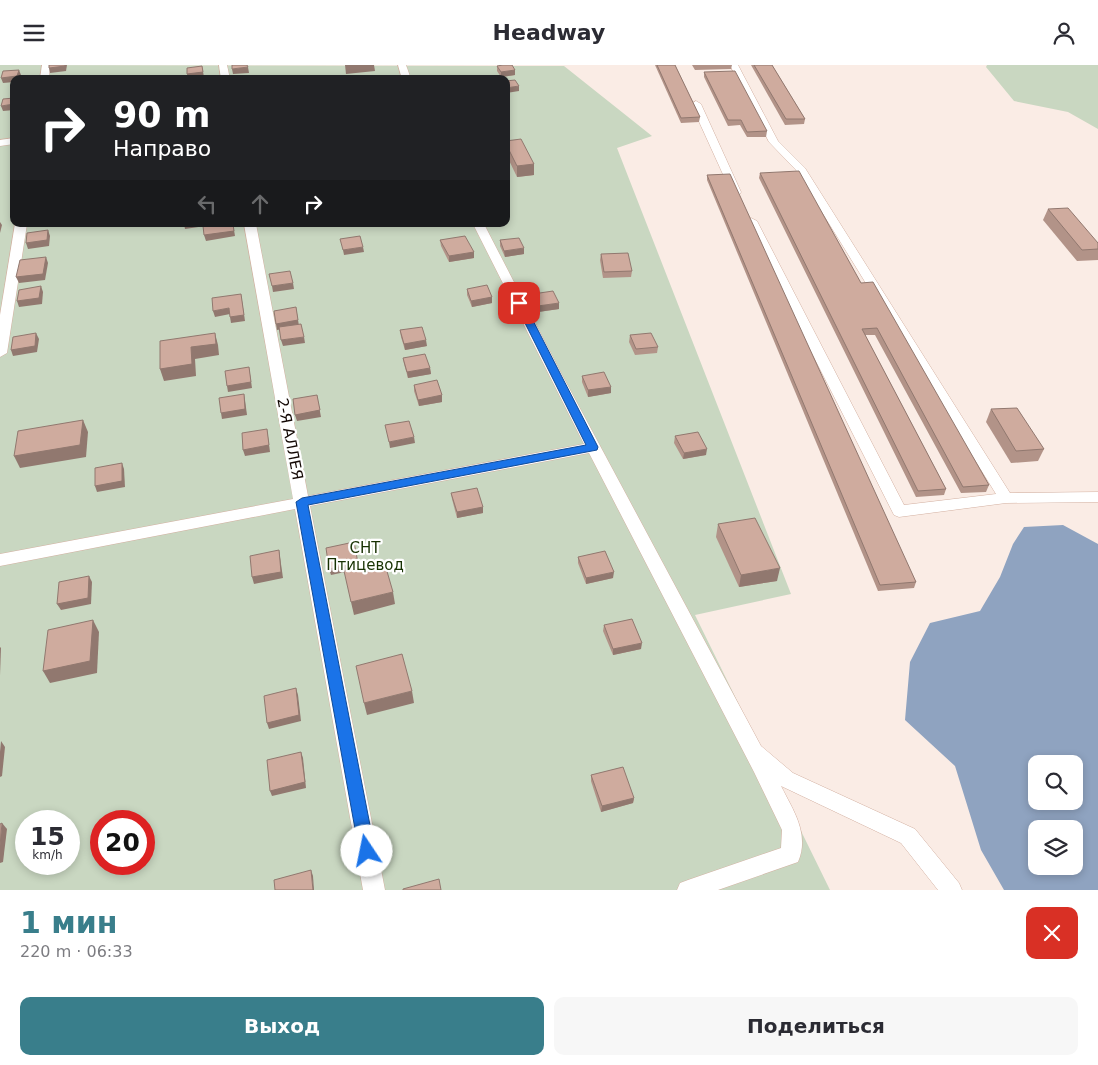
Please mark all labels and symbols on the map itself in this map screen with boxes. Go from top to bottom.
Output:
pin [498,282,540,324]
street label: 2-Я АЛЛЕЯ [273,397,307,481]
park label: СНТ Птицевод [326,539,404,574]
speed limit sign: 20 [90,810,155,875]
position arrow [340,824,392,876]

